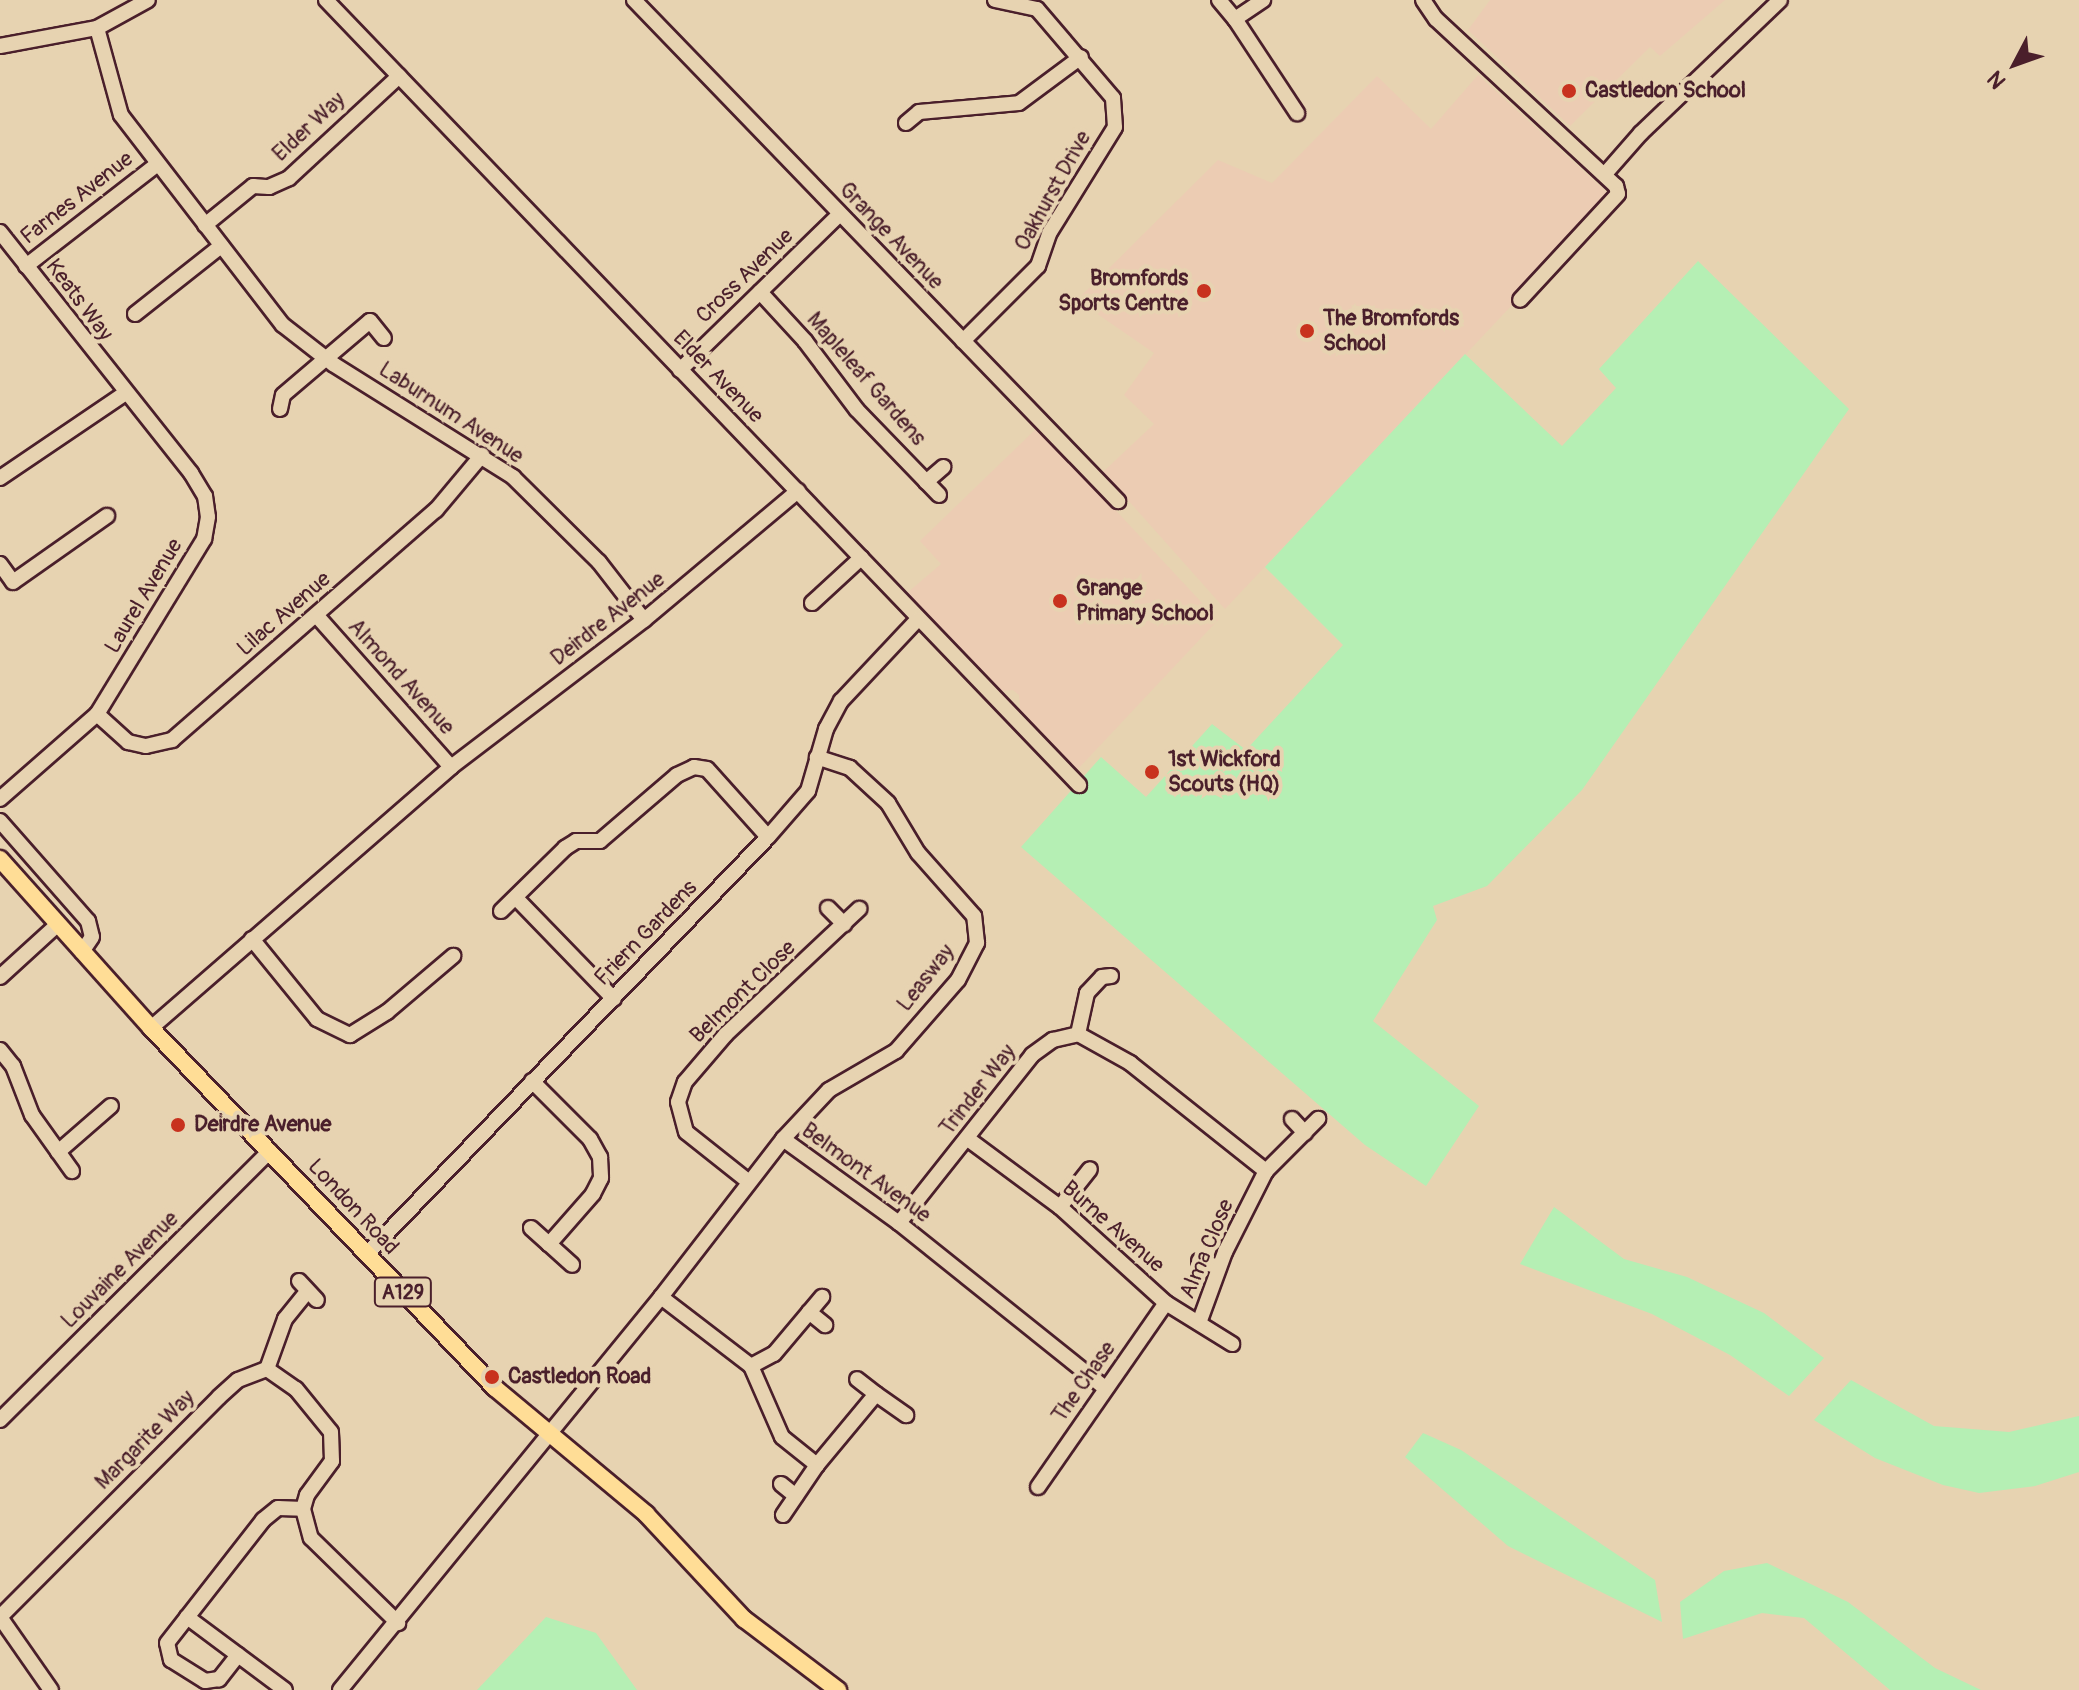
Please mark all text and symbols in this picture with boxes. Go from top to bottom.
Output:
north arrow [1975,24,2055,104]
text: N [1981,65,2012,95]
place label: Castledon School [1585,78,1746,104]
marker: Castledon School [1560,82,1578,100]
street label: Elder Way [267,87,351,167]
street label: Oakhurst Drive [1009,126,1097,256]
street label: Farnes Avenue [15,146,139,250]
street label: Grange Avenue [833,177,949,295]
street label: Cross Avenue [691,223,799,329]
street label: Keats Way [40,254,118,346]
place label: Bromfords Sports Centre [1058,265,1188,316]
marker: Bromfords Sports Centre [1195,282,1213,300]
place label: The Bromfords School [1323,305,1459,356]
street label: Mapleleaf Gardens [801,307,931,451]
marker: The Bromfords School [1298,322,1316,340]
street label: Elder Avenue [667,325,769,429]
street label: Laburnum Avenue [374,356,528,470]
street label: Laurel Avenue [99,534,189,658]
street label: Lilac Avenue [232,566,336,662]
street label: Deirdre Avenue [546,566,670,672]
place label: Grange Primary School [1076,575,1214,626]
marker: Grange Primary School [1051,592,1069,610]
street label: Almond Avenue [342,614,460,740]
place label: 1st Wickford Scouts (HQ) [1168,746,1281,798]
marker: 1st Wickford Scouts (HQ) [1143,763,1161,781]
street label: Friern Gardens [589,875,703,991]
street label: Belmont Close [685,935,801,1049]
street label: Leasway [892,939,960,1017]
street label: Trinder Way [934,1039,1022,1141]
place label: Deirdre Avenue [194,1112,331,1138]
marker: Deirdre Avenue [169,1116,187,1134]
street label: Belmont Avenue [796,1117,936,1229]
street label: London Road [302,1154,404,1260]
street label: Burne Avenue [1056,1175,1170,1279]
street label: Alma Close [1174,1195,1240,1303]
street label: Louvaine Avenue [56,1206,184,1334]
road number: A129 [373,1276,433,1308]
street label: The Chase [1047,1336,1121,1428]
place label: Castledon Road [508,1364,651,1390]
marker: Castledon Road [483,1368,501,1386]
street label: Margarite Way [90,1385,200,1495]

